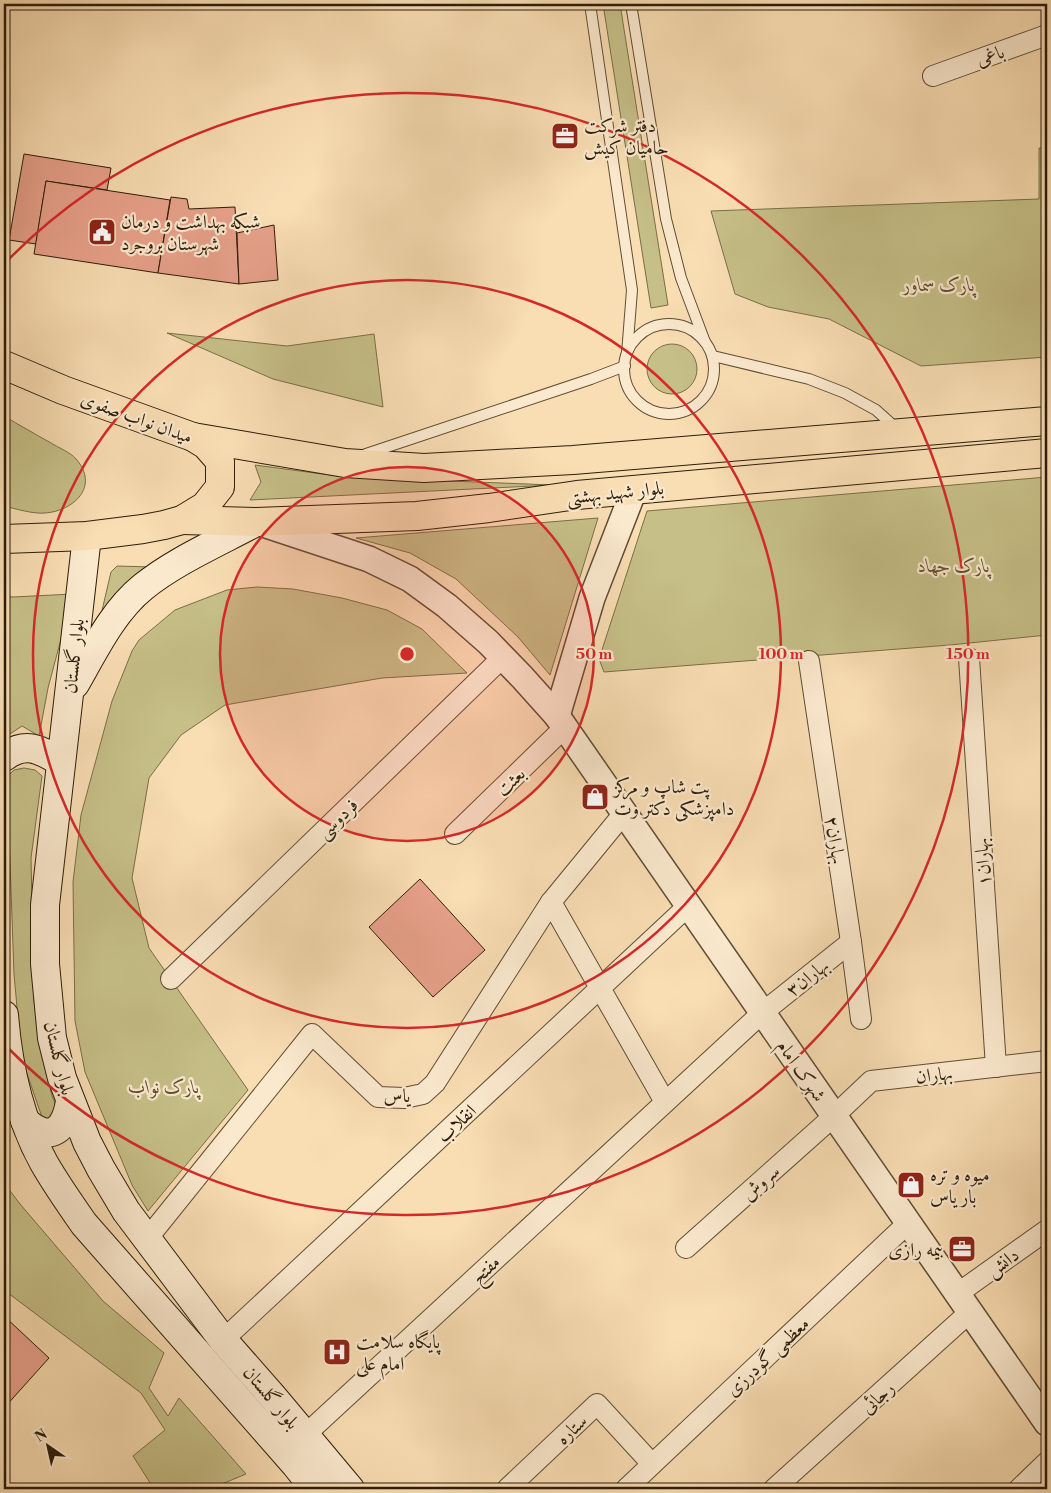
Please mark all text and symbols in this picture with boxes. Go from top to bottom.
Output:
street label: باغی [973,40,1008,72]
place label: دفتر شرکت حامیان کیش [584,114,669,160]
office icon: دفتر شرکت حامیان کیش [550,121,580,151]
place label: شبکه بهداشت و درمان شهرستان بروجرد [121,210,260,256]
public building icon: شبکه بهداشت و درمان شهرستان بروجرد [87,217,117,247]
park label: پارک سماور [901,273,977,298]
street label: میدان نواب صفوی [77,387,196,449]
street label: بلوار شهید بهشتی [565,476,665,511]
park label: پارک جهاد [918,554,992,579]
street label: بلوار گلستان [58,617,90,695]
centre of rings [398,645,416,663]
text: 50 m [576,645,612,664]
text: 100 m [759,645,804,664]
text: 150 m [946,645,990,664]
street label: بعثت [491,762,531,801]
place label: پت شاپ و مرکز دامپزشکی دکتر وت [612,775,734,822]
shop icon: پت شاپ و مرکز دامپزشکی دکتر وت [580,782,610,812]
street label: فردوسی [312,793,364,845]
street label: بهاران۲ [819,815,851,866]
street label: بهاران۱ [969,837,997,887]
street label: بهاران۳ [781,954,834,1002]
street label: بلوار گلستان [38,1019,80,1098]
street label: شهرک امام [768,1035,831,1109]
street label: بهاران [914,1061,954,1089]
park label: پارک نواب [128,1075,201,1100]
street label: یاس [384,1084,412,1108]
street label: انقلاب [432,1099,482,1148]
street label: سروش [736,1159,785,1206]
place label: میوه و تره بار یاس [930,1163,990,1209]
shop icon: میوه و تره بار یاس [896,1170,926,1200]
office icon: بیمه رازی [947,1234,977,1264]
place label: بیمه رازی [888,1238,943,1262]
street label: دانش [981,1243,1024,1284]
street label: مفتح [466,1250,509,1293]
street label: معظمی گودرزی [721,1312,815,1402]
place label: پایگاه سلامت امام علی [356,1329,442,1380]
hospital icon: پایگاه سلامت امام علی [322,1337,352,1367]
street label: بلوار گلستان [238,1361,305,1434]
street label: رجائی [856,1376,900,1419]
street label: ستاره [551,1409,592,1450]
north arrow [22,1420,72,1470]
text: N [32,1425,51,1447]

